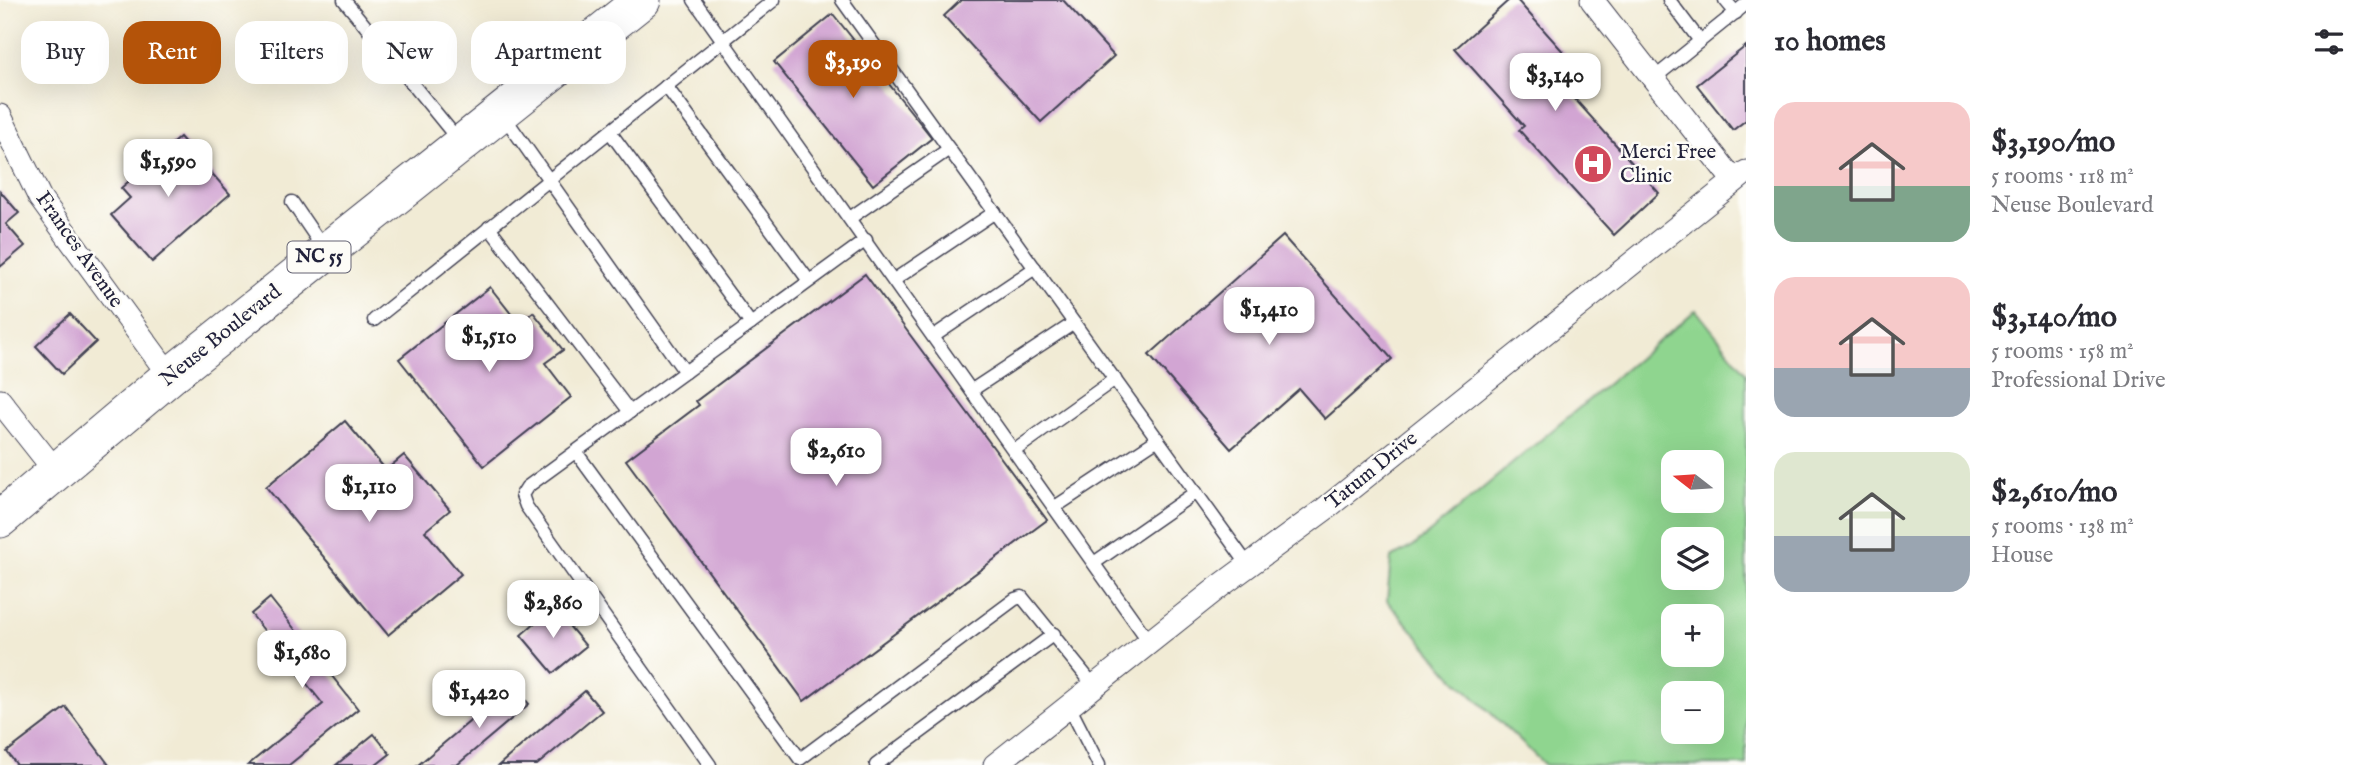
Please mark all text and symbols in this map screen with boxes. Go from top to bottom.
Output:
chip: Buy [21,21,109,84]
chip: Rent [123,21,221,84]
chip: Filters [235,21,348,84]
chip: New [362,21,457,84]
chip: Apartment [471,21,626,84]
text: 10 homes [1774,23,1886,61]
icon: filters [2310,23,2348,61]
pin: $3,190 [796,41,910,100]
text: $3,190 [824,48,882,77]
pin: $3,140 [1498,54,1612,113]
text: $3,140 [1526,61,1584,90]
text: $3,190/mo [1991,124,2115,162]
icon: home [1830,130,1914,214]
place label: Merci Free Clinic [1620,139,1717,190]
pin: $1,590 [111,140,225,199]
hospital icon: Merci Free Clinic [1572,143,1614,185]
text: $1,590 [139,147,197,176]
text: 5 rooms · 118 m² [1991,162,2134,191]
street label: Frances Avenue [29,187,129,314]
text: Neuse Boulevard [1991,191,2153,220]
road number: NC 55 [288,242,350,272]
street label: Neuse Boulevard [155,278,288,393]
pin: $1,410 [1212,288,1326,347]
text: $1,410 [1239,295,1299,324]
text: $3,140/mo [1991,299,2117,337]
icon: home [1830,305,1914,389]
pin: $1,510 [432,314,546,374]
text: $1,510 [461,322,517,351]
text: 5 rooms · 158 m² [1991,337,2134,366]
text: Professional Drive [1991,366,2166,395]
street label: Tatum Drive [1321,425,1424,516]
pin: $2,610 [779,428,893,488]
text: $2,610 [807,436,865,465]
north arrow [1661,450,1724,513]
map controls [1661,450,1724,744]
pin: $1,110 [312,464,426,524]
text: $1,110 [341,472,397,501]
text: $2,610/mo [1991,474,2117,512]
icon: home [1830,480,1914,564]
text: 5 rooms · 138 m² [1991,512,2134,541]
button: layers [1661,527,1724,590]
text: House [1991,541,2053,570]
pin: $2,860 [496,580,610,640]
text: $2,860 [523,588,583,617]
button: + [1661,604,1724,667]
pin: $1,680 [245,630,359,690]
text: $1,680 [273,638,331,667]
pin: $1,420 [422,670,536,730]
text: $1,420 [448,678,510,707]
button: − [1661,681,1724,744]

